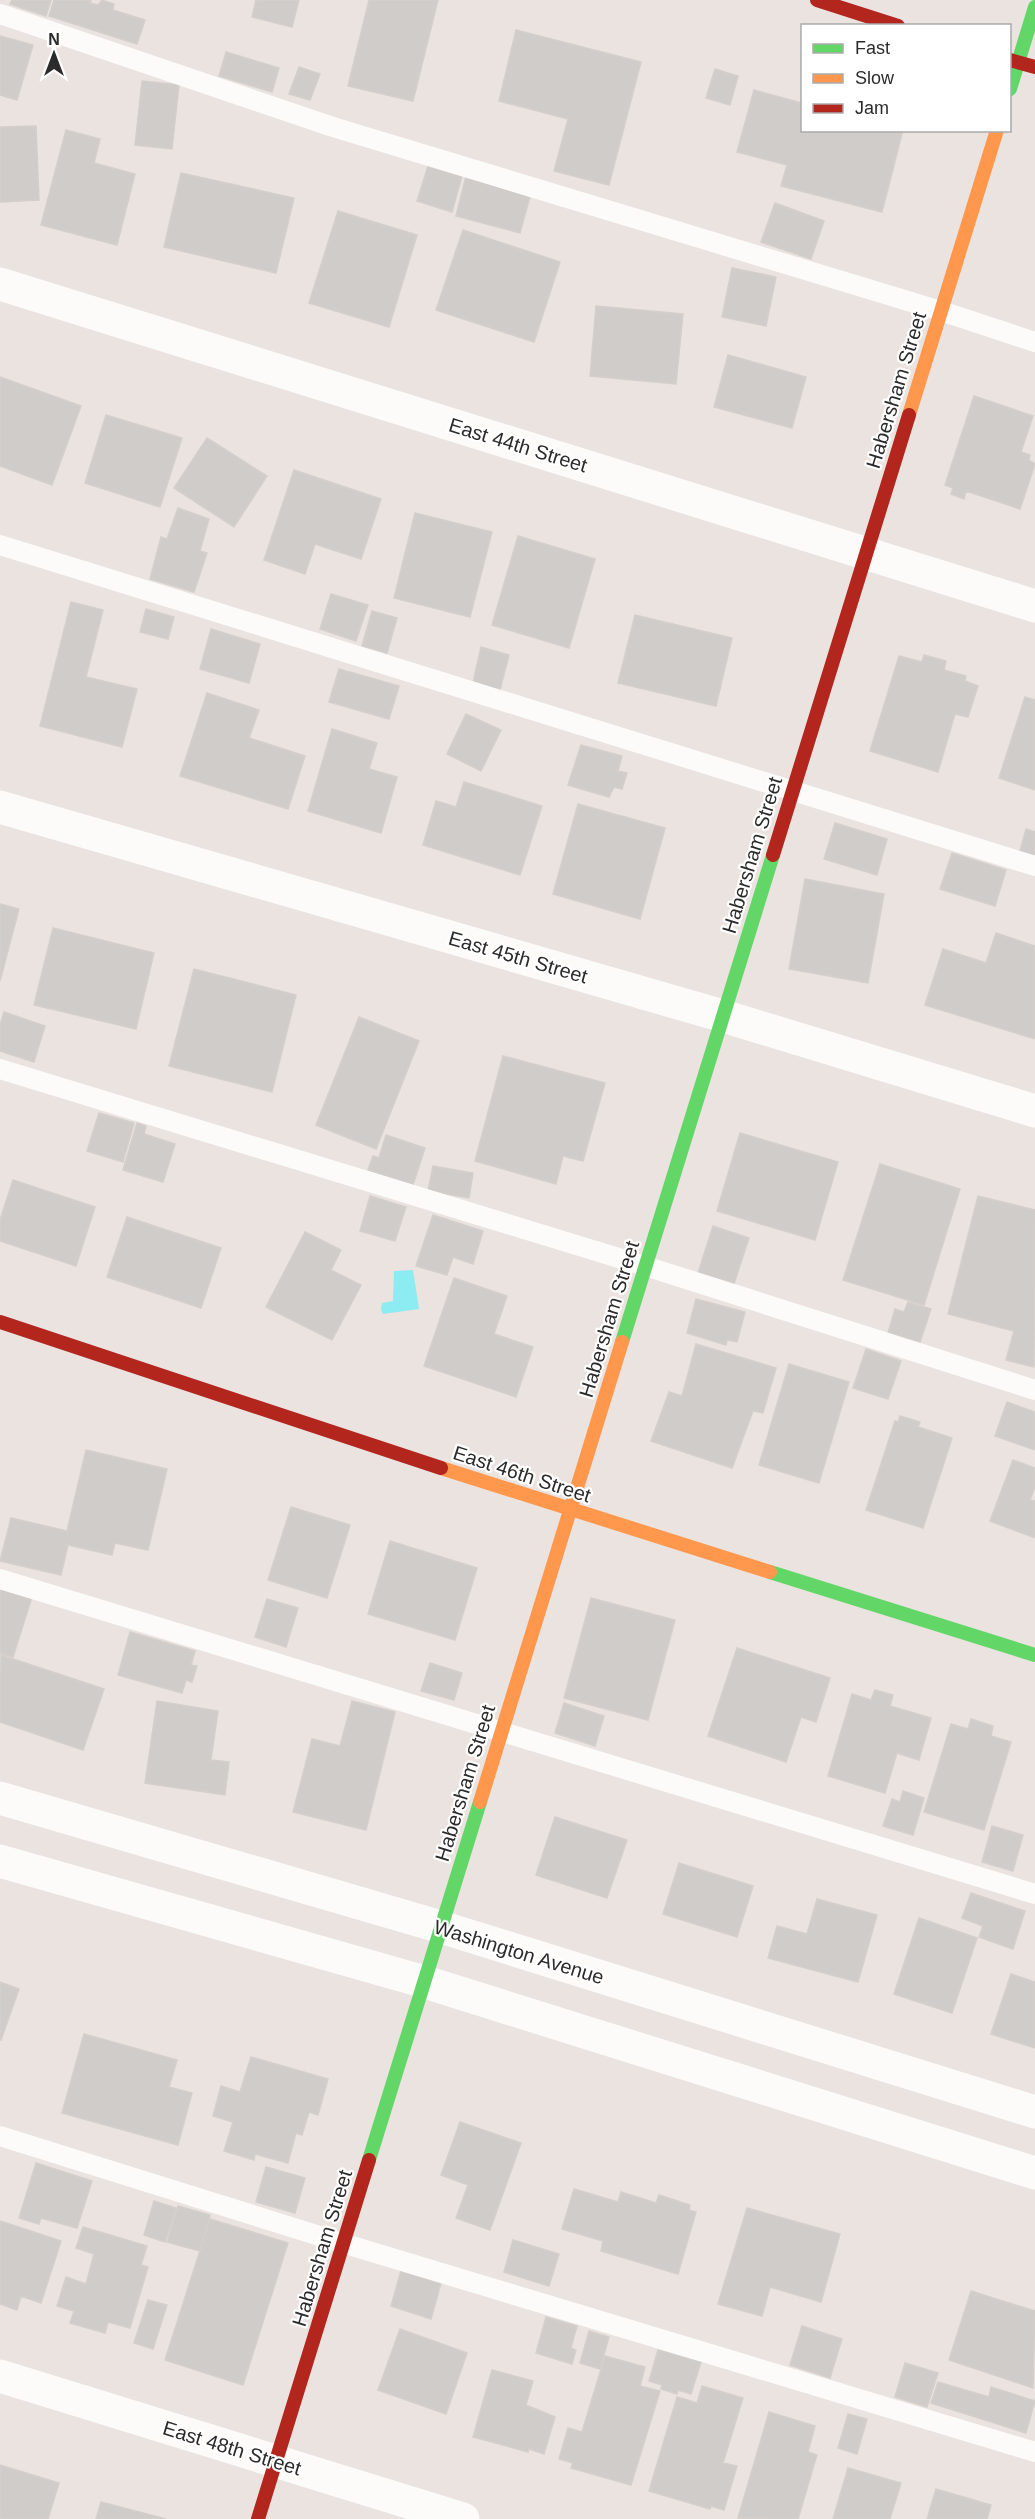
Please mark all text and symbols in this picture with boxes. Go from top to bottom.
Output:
north arrow [24,24,84,84]
legend [801,24,1011,132]
text: N [48,31,60,48]
text: Fast [855,38,890,58]
text: Slow [855,68,895,88]
text: Jam [855,98,889,118]
street label: Habersham Street [862,309,930,471]
street label: East 44th Street [446,414,590,477]
street label: Habersham Street [718,774,786,936]
street label: East 45th Street [446,927,590,987]
street label: Habersham Street [575,1238,643,1400]
street label: East 46th Street [450,1441,594,1507]
street label: Habersham Street [431,1702,499,1864]
street label: Washington Avenue [431,1916,607,1988]
street label: Habersham Street [288,2167,356,2329]
street label: East 48th Street [160,2417,304,2480]

